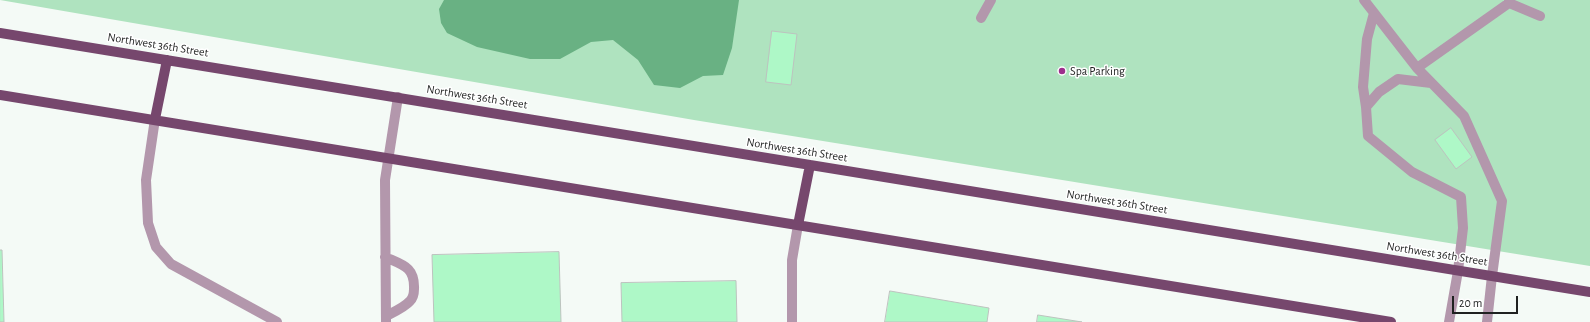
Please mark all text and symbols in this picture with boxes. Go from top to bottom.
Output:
street label: Northwest 36th Street [106,30,210,60]
place label: Spa Parking [1070,64,1125,78]
marker: Spa Parking [1057,66,1067,76]
street label: Northwest 36th Street [425,82,529,112]
street label: Northwest 36th Street [745,135,849,165]
street label: Northwest 36th Street [1065,187,1169,217]
street label: Northwest 36th Street [1385,239,1489,269]
scale bar [1454,288,1520,314]
text: 20 m [1459,297,1482,309]

